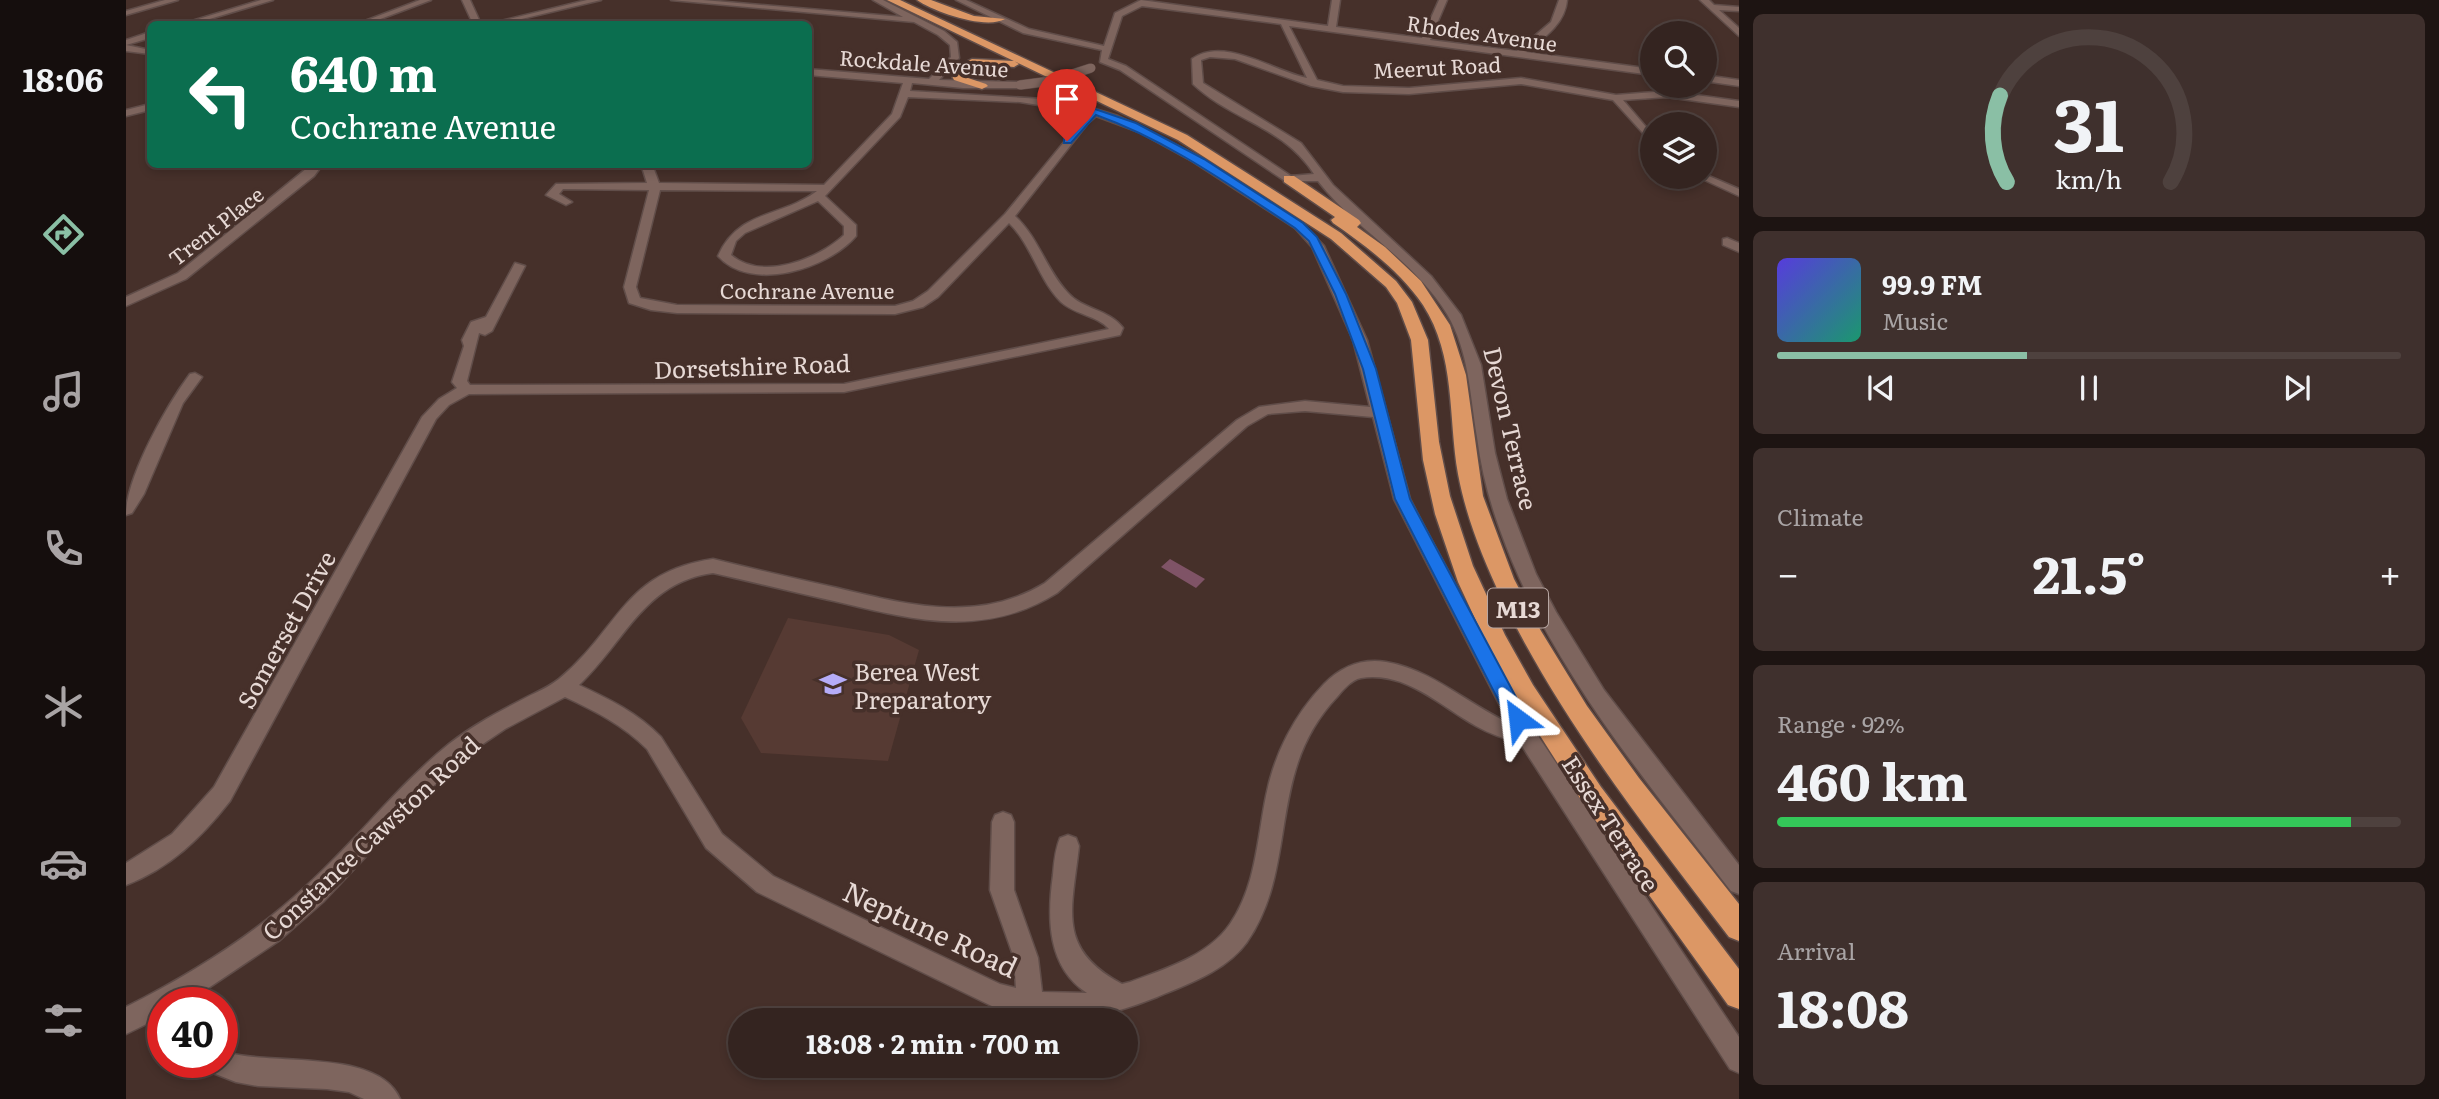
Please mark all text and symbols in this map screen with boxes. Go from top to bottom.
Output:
street label: Rhodes Avenue [1405,6,1559,58]
map controls [1640,21,1717,189]
button: search [1640,21,1717,98]
text: 640 m [290,34,437,107]
street label: Rockdale Avenue [838,41,1010,83]
street label: Meerut Road [1372,47,1502,85]
icon: left [175,49,266,140]
text: 18:06 [22,54,104,102]
text: 31 [2054,66,2124,174]
pin [1037,69,1097,141]
icon: arrive [1048,80,1086,118]
text: Cochrane Avenue [290,101,556,149]
button: layers [1640,112,1717,189]
text: km/h [2056,159,2122,196]
street label: Trent Place [161,178,269,272]
icon: directions [39,210,88,259]
text: 99.9 FM [1882,264,1983,303]
street label: Cochrane Avenue [720,274,894,305]
text: Music [1882,303,1948,337]
street label: Devon Terrace [1476,343,1548,513]
street label: Dorsetshire Road [653,344,851,386]
icon: music [39,367,88,416]
icon: previous [1862,369,1900,407]
icon: pause [2070,369,2108,407]
icon: next [2278,369,2316,407]
text: Climate [1777,499,1863,533]
icon: phone [39,524,88,573]
text: 21.5° [2032,533,2146,610]
text: − [1777,543,1799,600]
text: + [2379,543,2401,600]
street label: Somerset Drive [227,544,343,714]
road number: M13 [1488,588,1548,628]
place label: Berea West Preparatory [854,653,992,716]
school or university icon: Berea West Preparatory [818,669,848,699]
icon: climate [39,682,88,731]
position arrow [1481,682,1555,756]
text: Range · 92% [1777,706,1905,740]
street label: Constance Cawston Road [254,727,487,947]
text: 460 km [1777,740,1968,817]
street label: Essex Terrace [1555,748,1669,898]
icon: car [39,839,88,888]
street label: Neptune Road [837,869,1025,987]
text: Arrival [1777,933,1856,967]
text: 18:08 [1777,967,1909,1044]
speed limit sign: 40 [147,987,238,1078]
icon: filters [39,996,88,1045]
text: 18:08 · 2 min · 700 m [806,1023,1060,1062]

